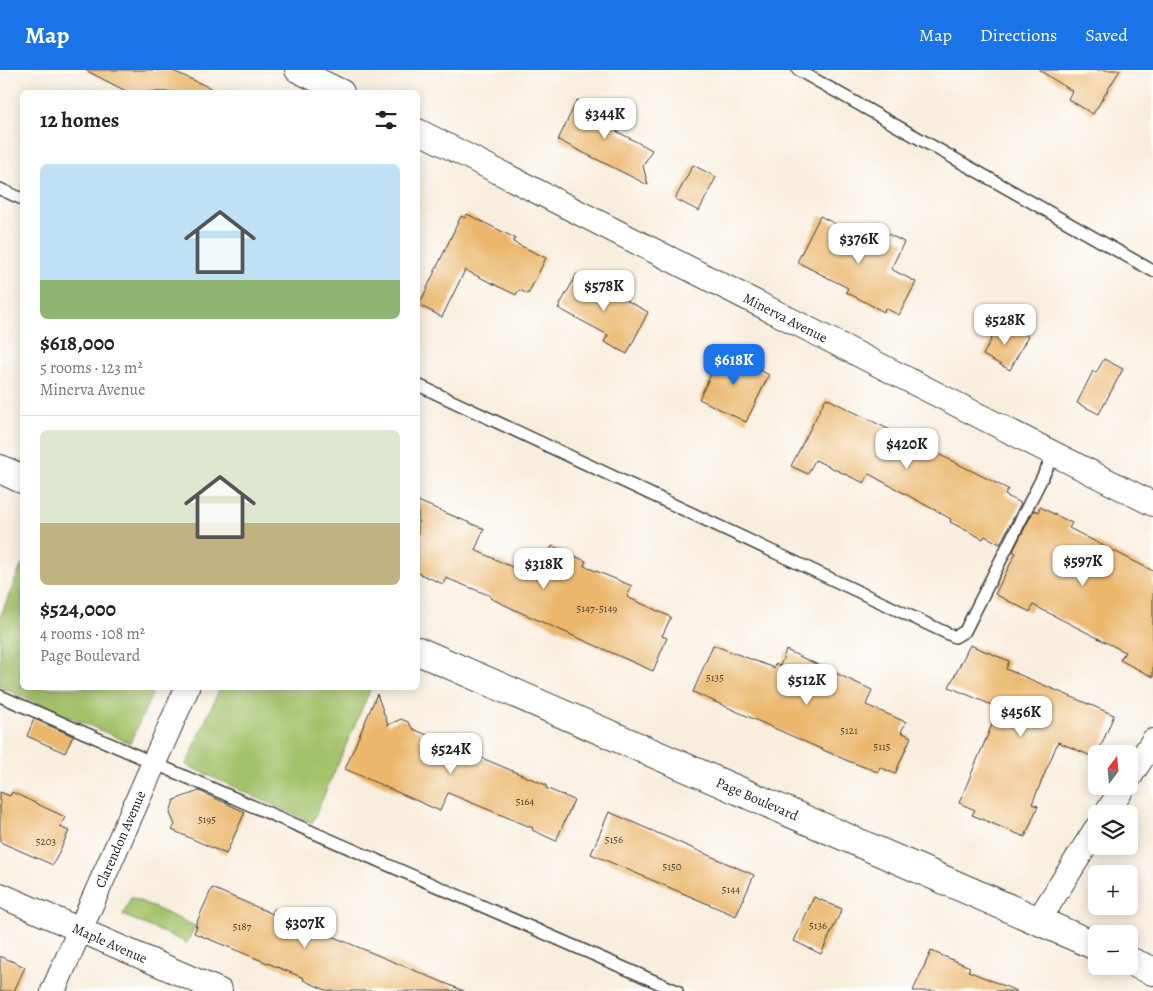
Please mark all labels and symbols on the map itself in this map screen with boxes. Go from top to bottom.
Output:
pin: $344K [570,98,640,140]
pin: $376K [824,222,894,265]
pin: $578K [569,270,639,312]
street label: Minerva Avenue [740,288,831,347]
pin: $528K [970,304,1040,346]
pin: $618K [699,344,769,386]
pin: $420K [872,428,942,470]
pin: $597K [1048,544,1118,587]
pin: $318K [509,548,579,590]
house number: 5147-5149 [577,601,617,616]
pin: $512K [772,664,842,706]
house number: 5135 [706,670,724,685]
pin: $456K [986,696,1056,738]
house number: 5121 [840,723,858,738]
pin: $524K [416,732,486,775]
house number: 5115 [874,739,891,754]
north arrow [1088,745,1138,795]
street label: Page Boulevard [713,772,802,825]
street label: Clarendon Avenue [90,787,150,891]
house number: 5164 [516,794,534,809]
house number: 5195 [198,812,216,827]
house number: 5156 [605,832,623,847]
house number: 5203 [36,834,56,849]
house number: 5150 [662,859,682,874]
house number: 5144 [722,882,740,897]
pin: $307K [270,906,340,949]
street label: Maple Avenue [70,918,150,968]
house number: 5136 [809,918,827,933]
house number: 5187 [233,919,252,934]

